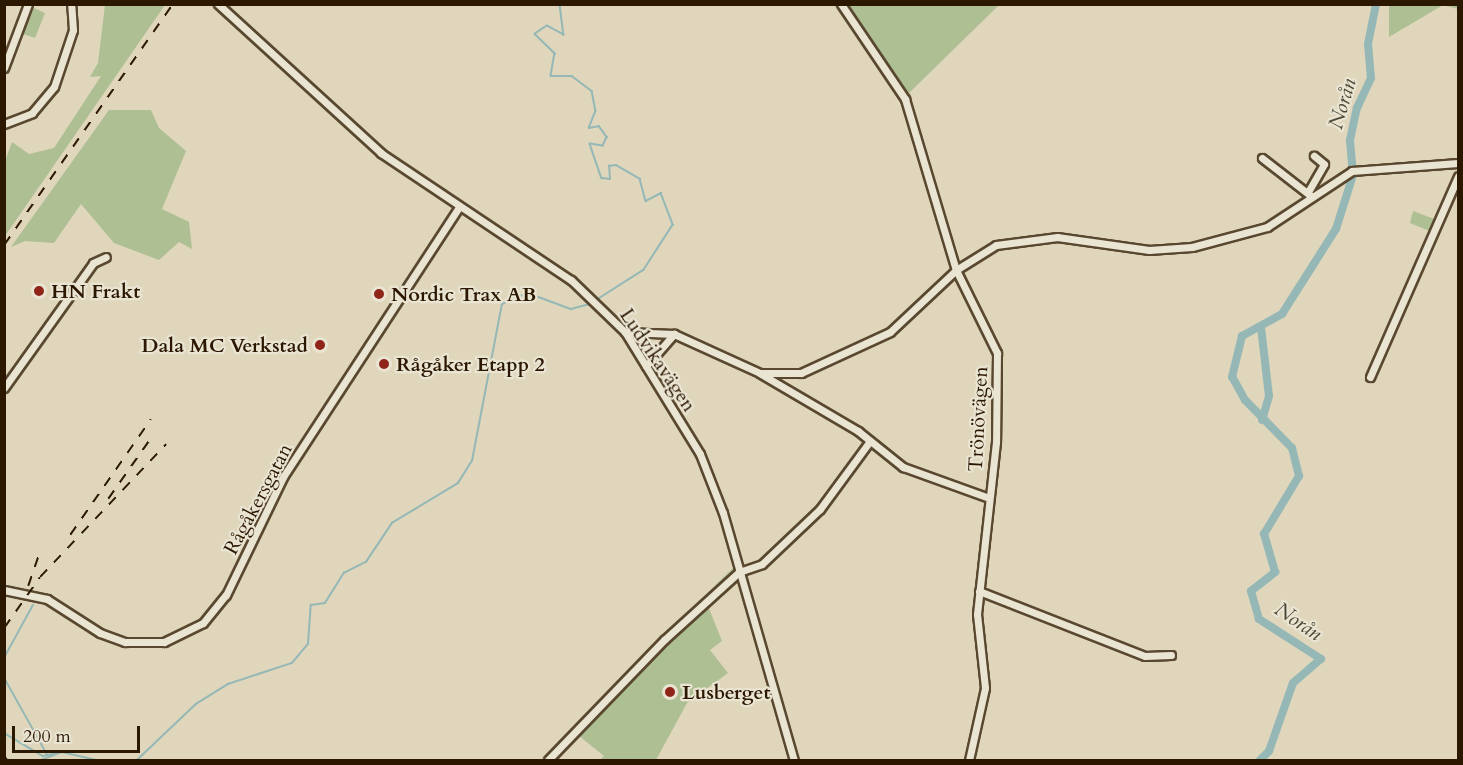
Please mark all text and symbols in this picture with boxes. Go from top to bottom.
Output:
water label: Norån [1324,76,1362,132]
place label: HN Frakt [51,279,140,303]
place label: Nordic Trax AB [391,282,536,306]
marker: HN Frakt [32,284,46,298]
marker: Nordic Trax AB [372,287,386,301]
street label: Ludvikavägen [615,304,701,416]
place label: Dala MC Verkstad [141,333,308,357]
marker: Dala MC Verkstad [313,338,327,352]
place label: Rågåker Etapp 2 [396,352,545,376]
marker: Rågåker Etapp 2 [377,357,391,371]
street label: Trönövägen [963,366,993,472]
street label: Rågåkersgatan [219,439,297,559]
water label: Norån [1270,597,1326,647]
place label: Lusberget [682,680,770,704]
marker: Lusberget [663,685,677,699]
scale bar [15,714,142,752]
text: 200 m [23,724,71,749]

